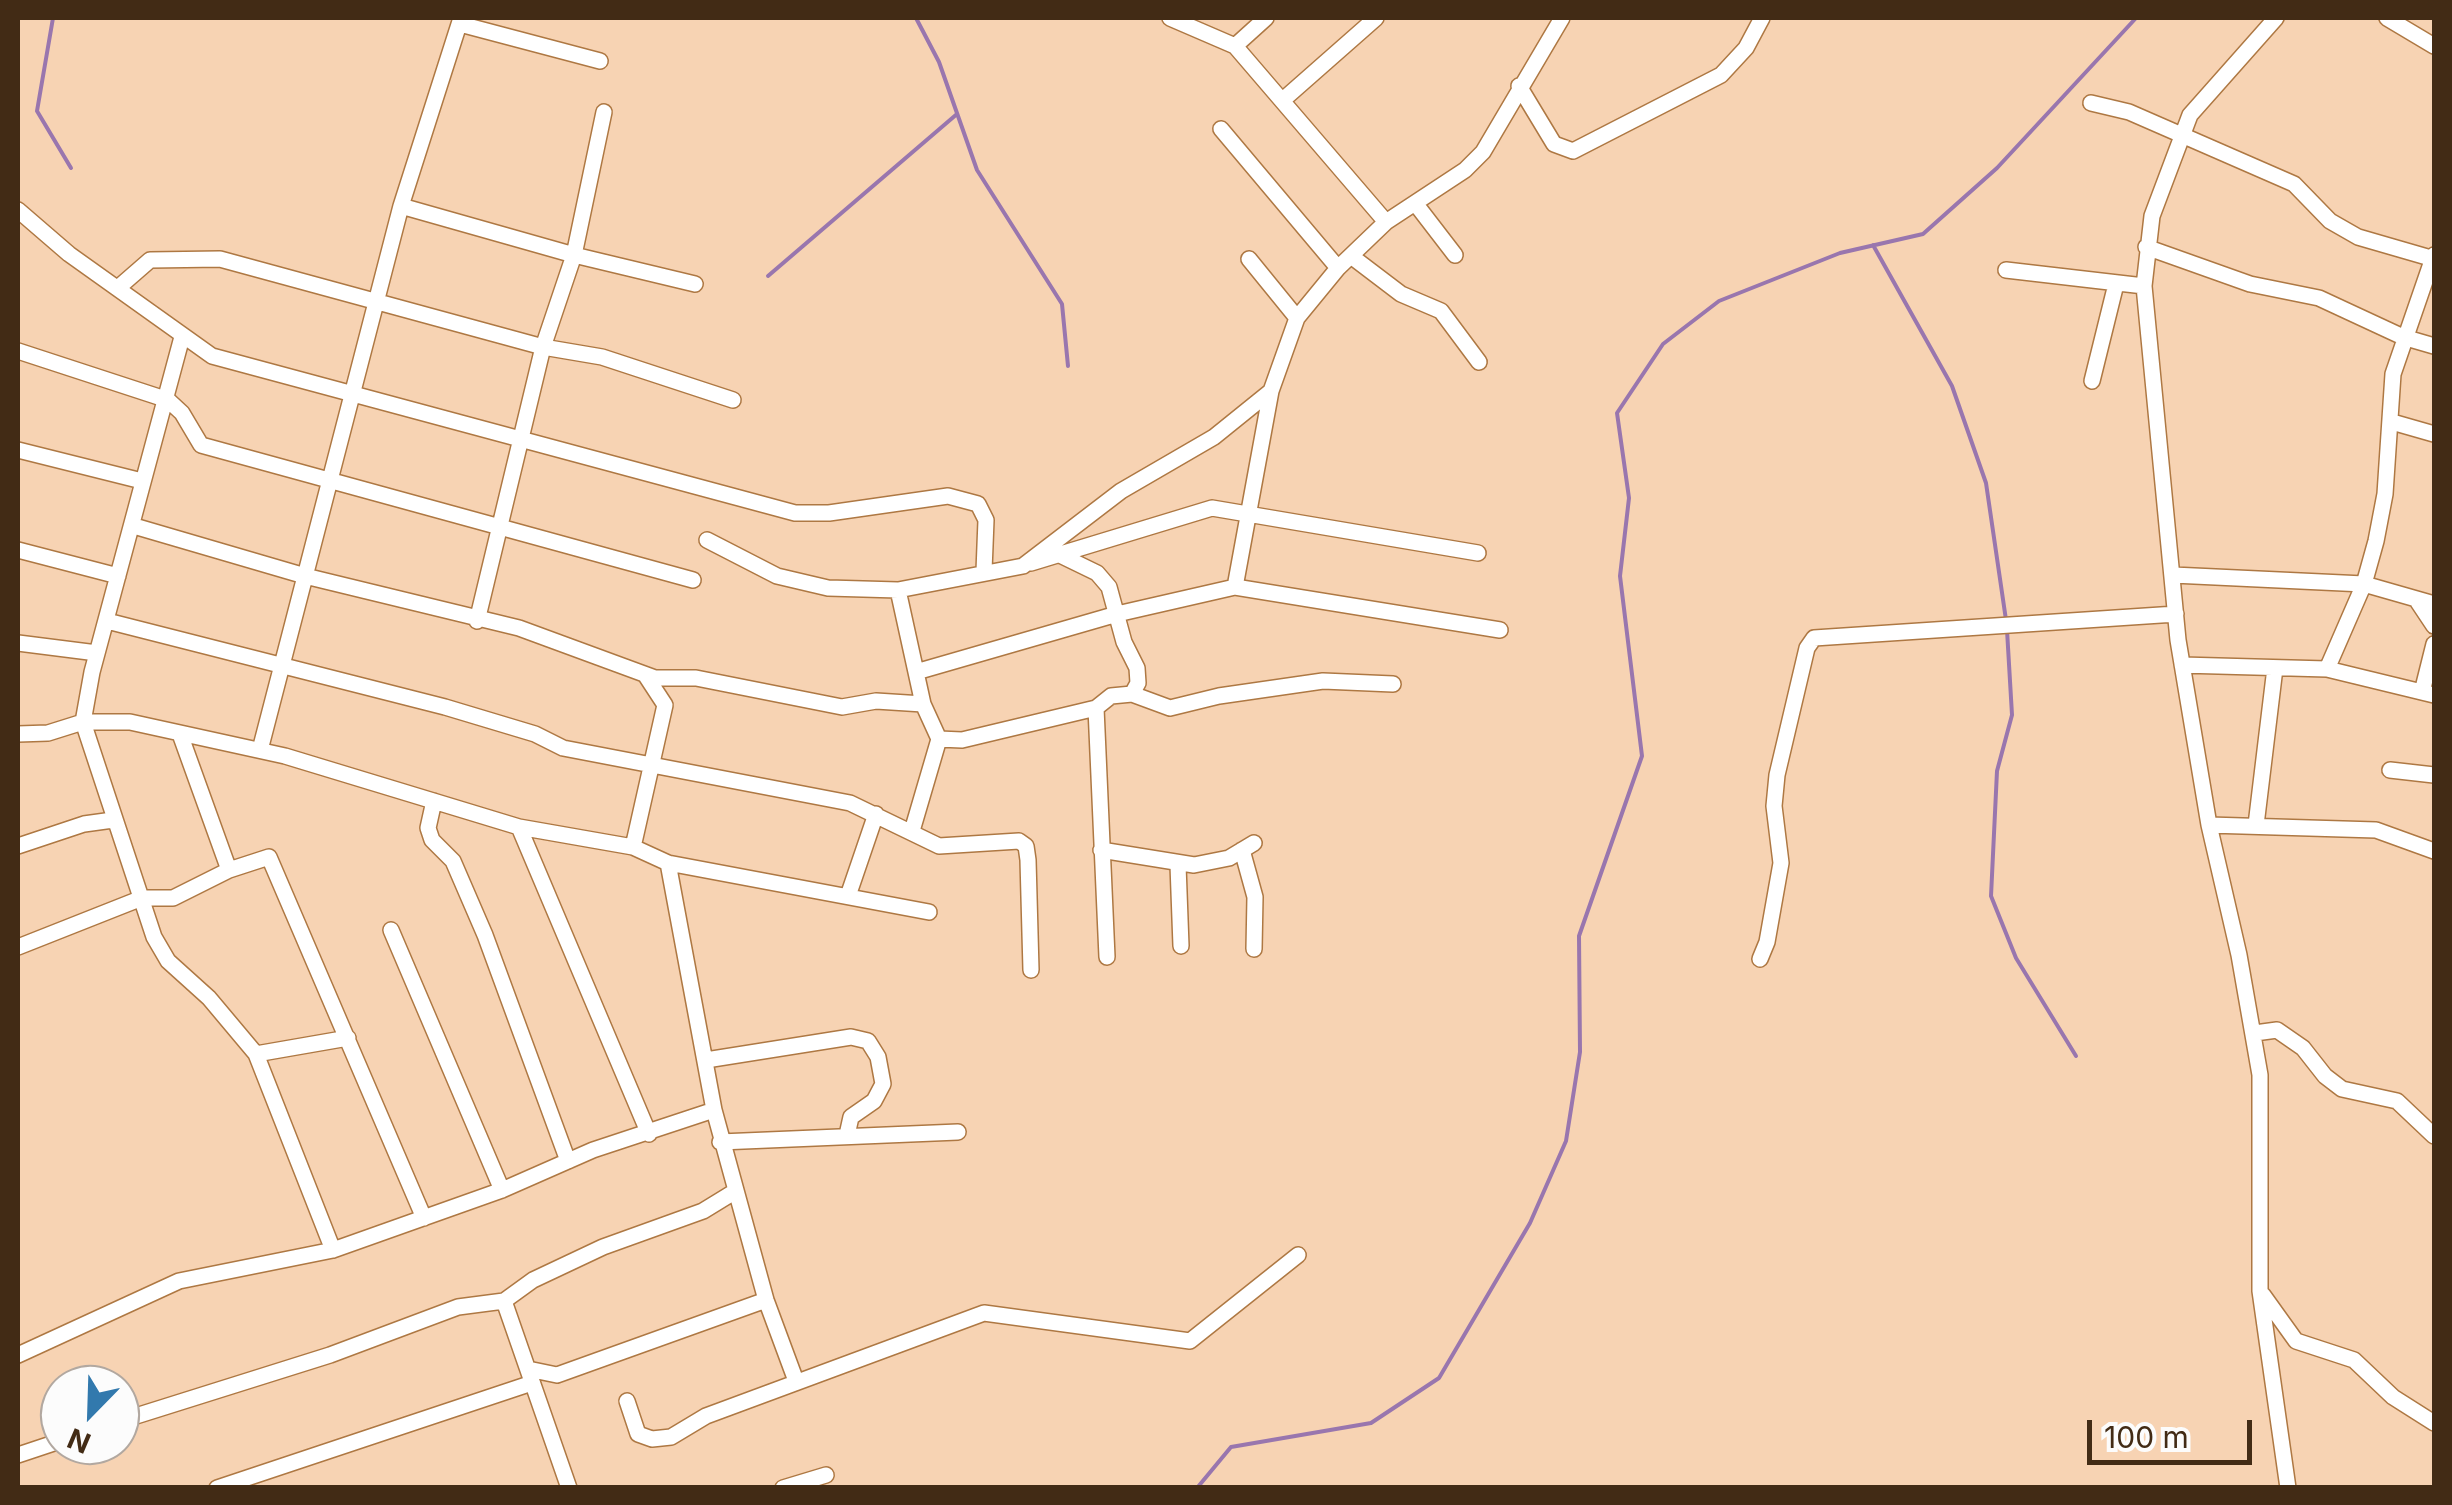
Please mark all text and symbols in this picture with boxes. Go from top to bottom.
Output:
north arrow [40,1365,140,1465]
scale bar [2092,1400,2257,1462]
text: 100 m [2104,1419,2189,1455]
text: N [63,1421,96,1461]

